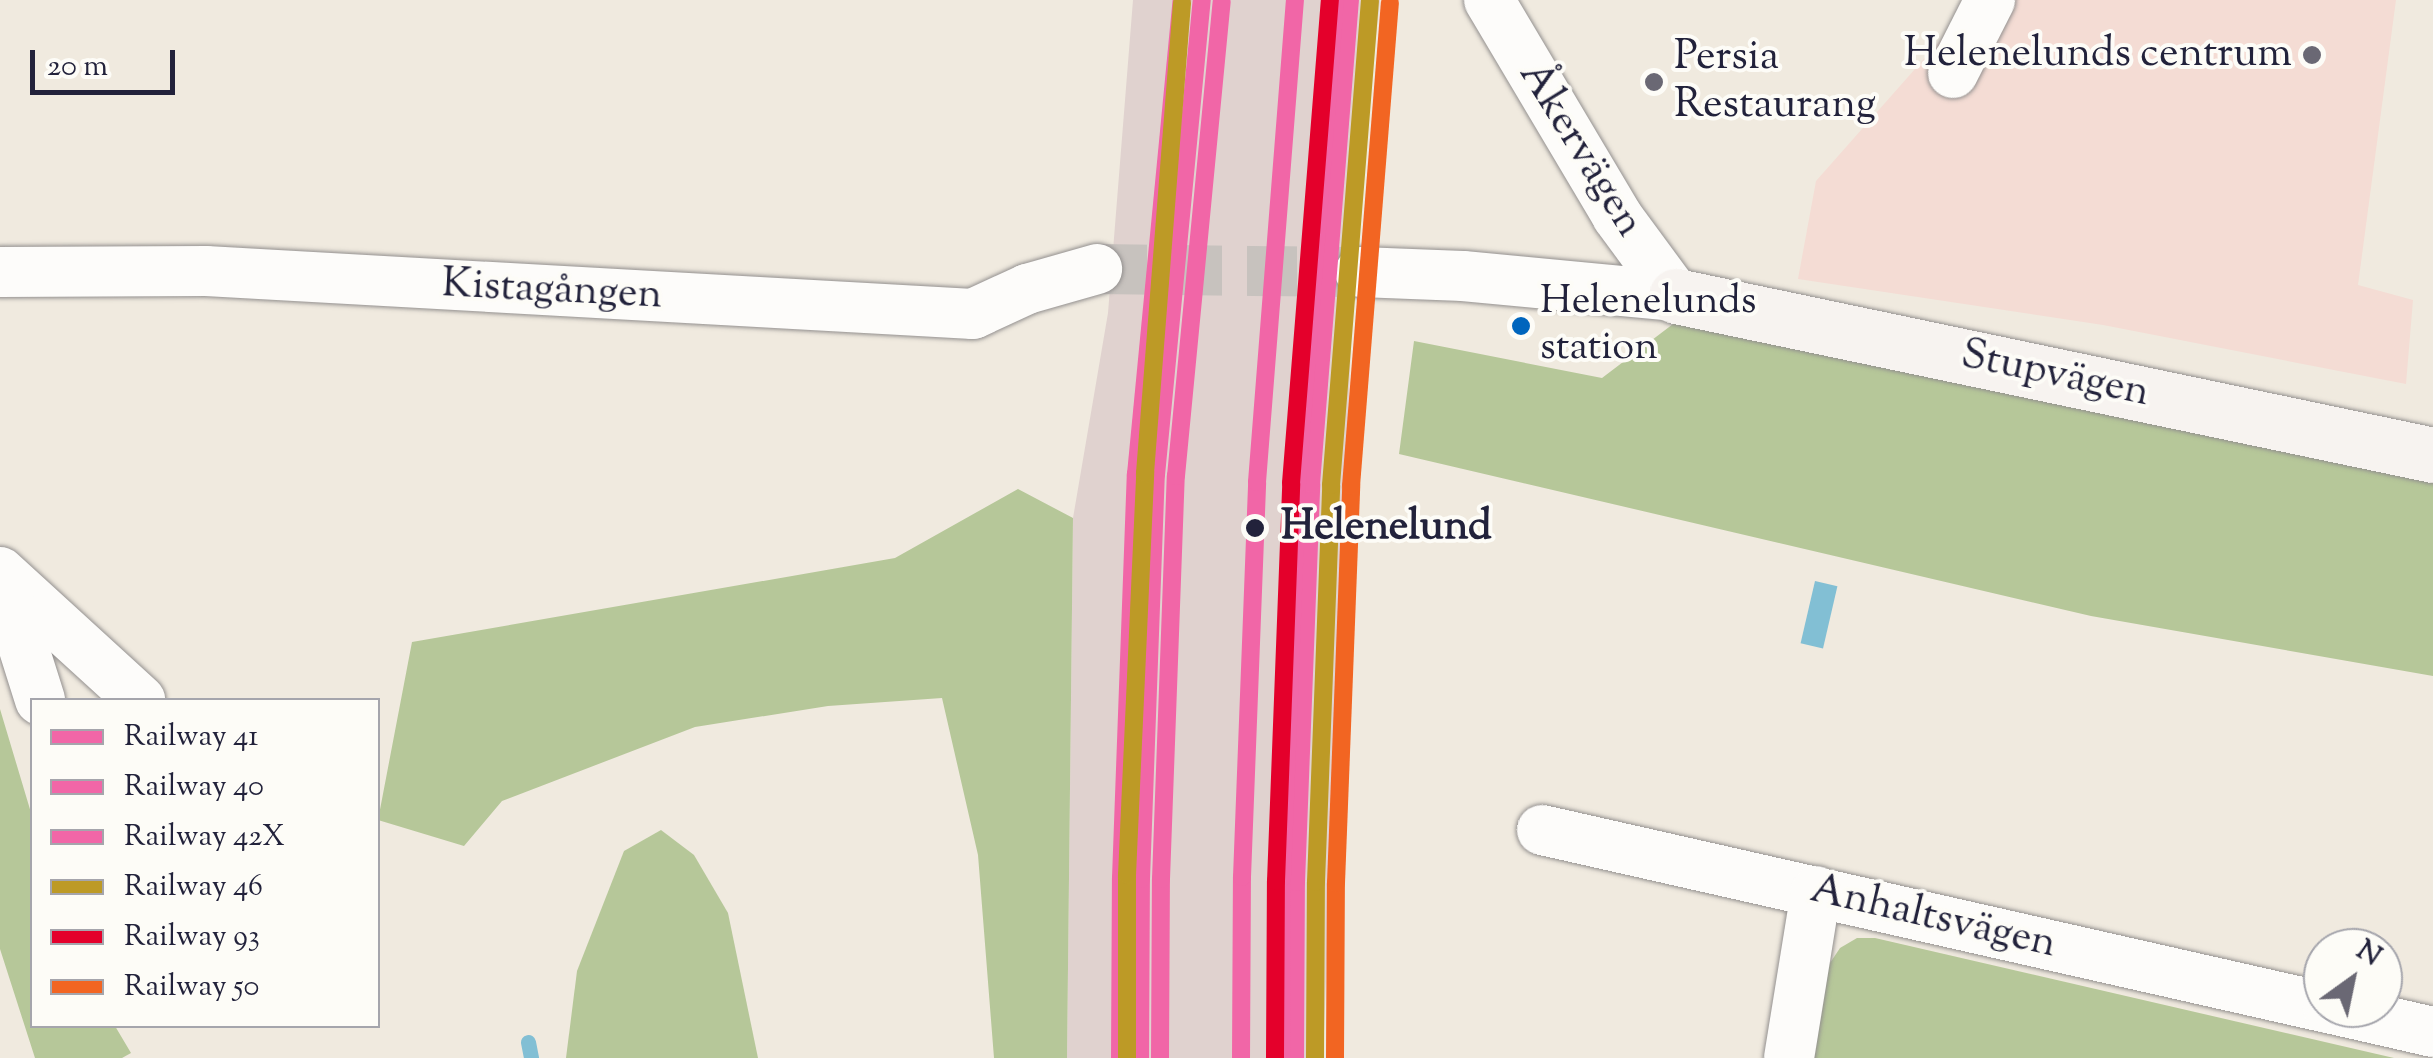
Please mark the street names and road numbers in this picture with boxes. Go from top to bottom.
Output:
street label: Åkervägen [1506,53,1654,247]
street label: Kistagången [440,260,664,322]
street label: Stupvägen [1956,330,2154,420]
street label: Anhaltsvägen [1805,865,2061,971]

